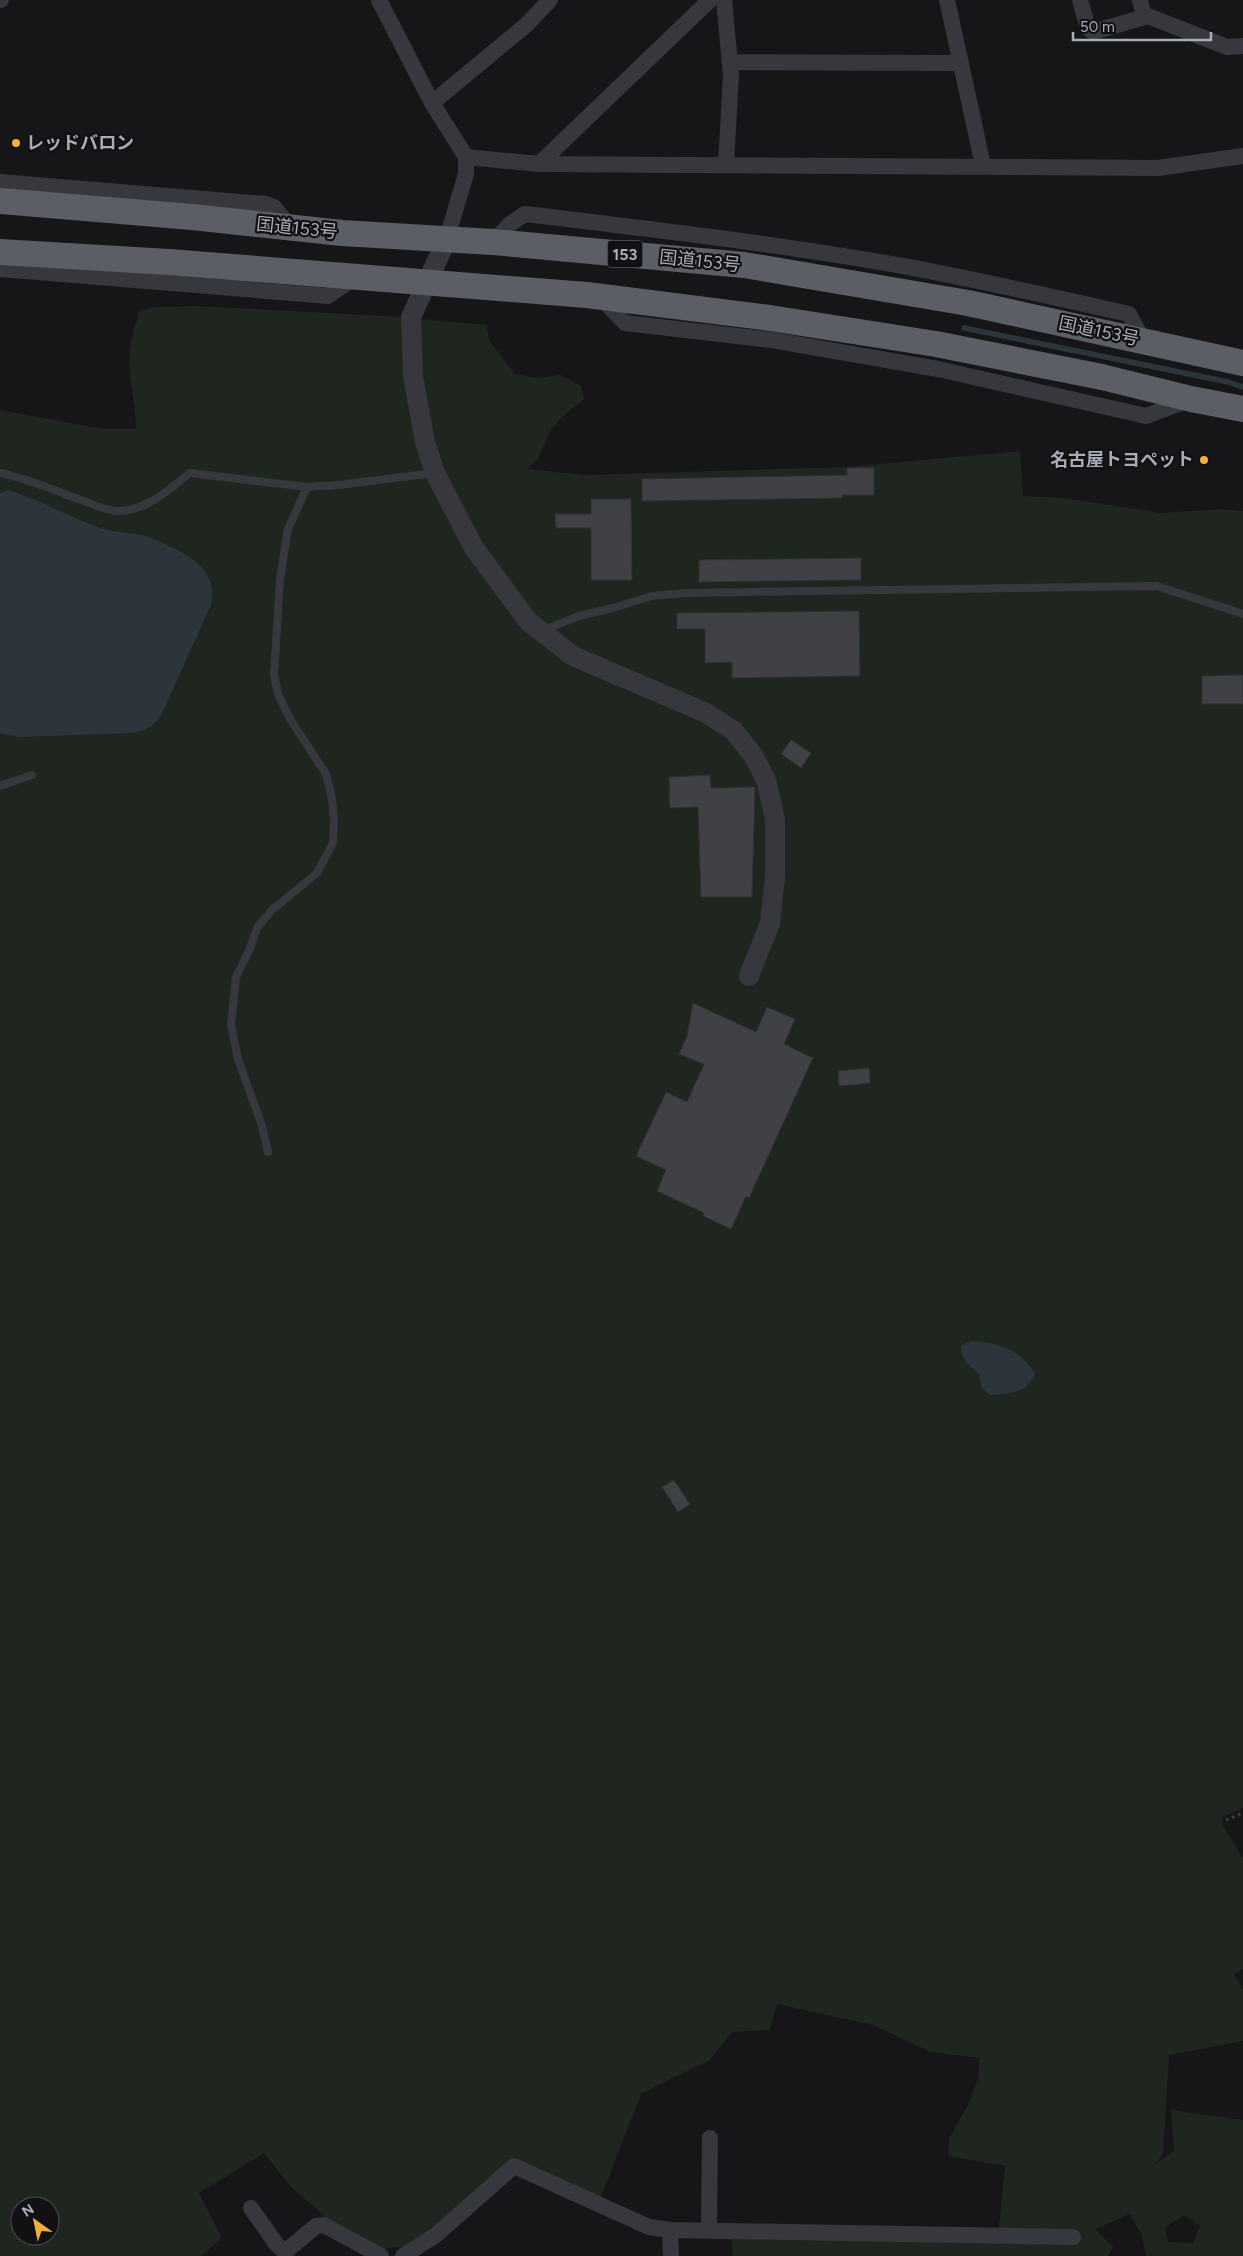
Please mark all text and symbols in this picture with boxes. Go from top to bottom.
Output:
scale bar [1073,10,1210,42]
text: 50 m [1080,18,1115,36]
place label: レッドバロン [26,132,134,154]
marker: レッドバロン [10,137,22,149]
street label: 国道153号 [255,213,339,243]
road number: 153 [608,240,642,268]
street label: 国道153号 [658,246,742,276]
street label: 国道153号 [1057,312,1141,350]
place label: 名古屋トヨペット [1050,449,1194,471]
marker: 名古屋トヨペット [1198,454,1210,466]
north arrow [10,2196,60,2246]
text: N [19,2200,37,2221]

